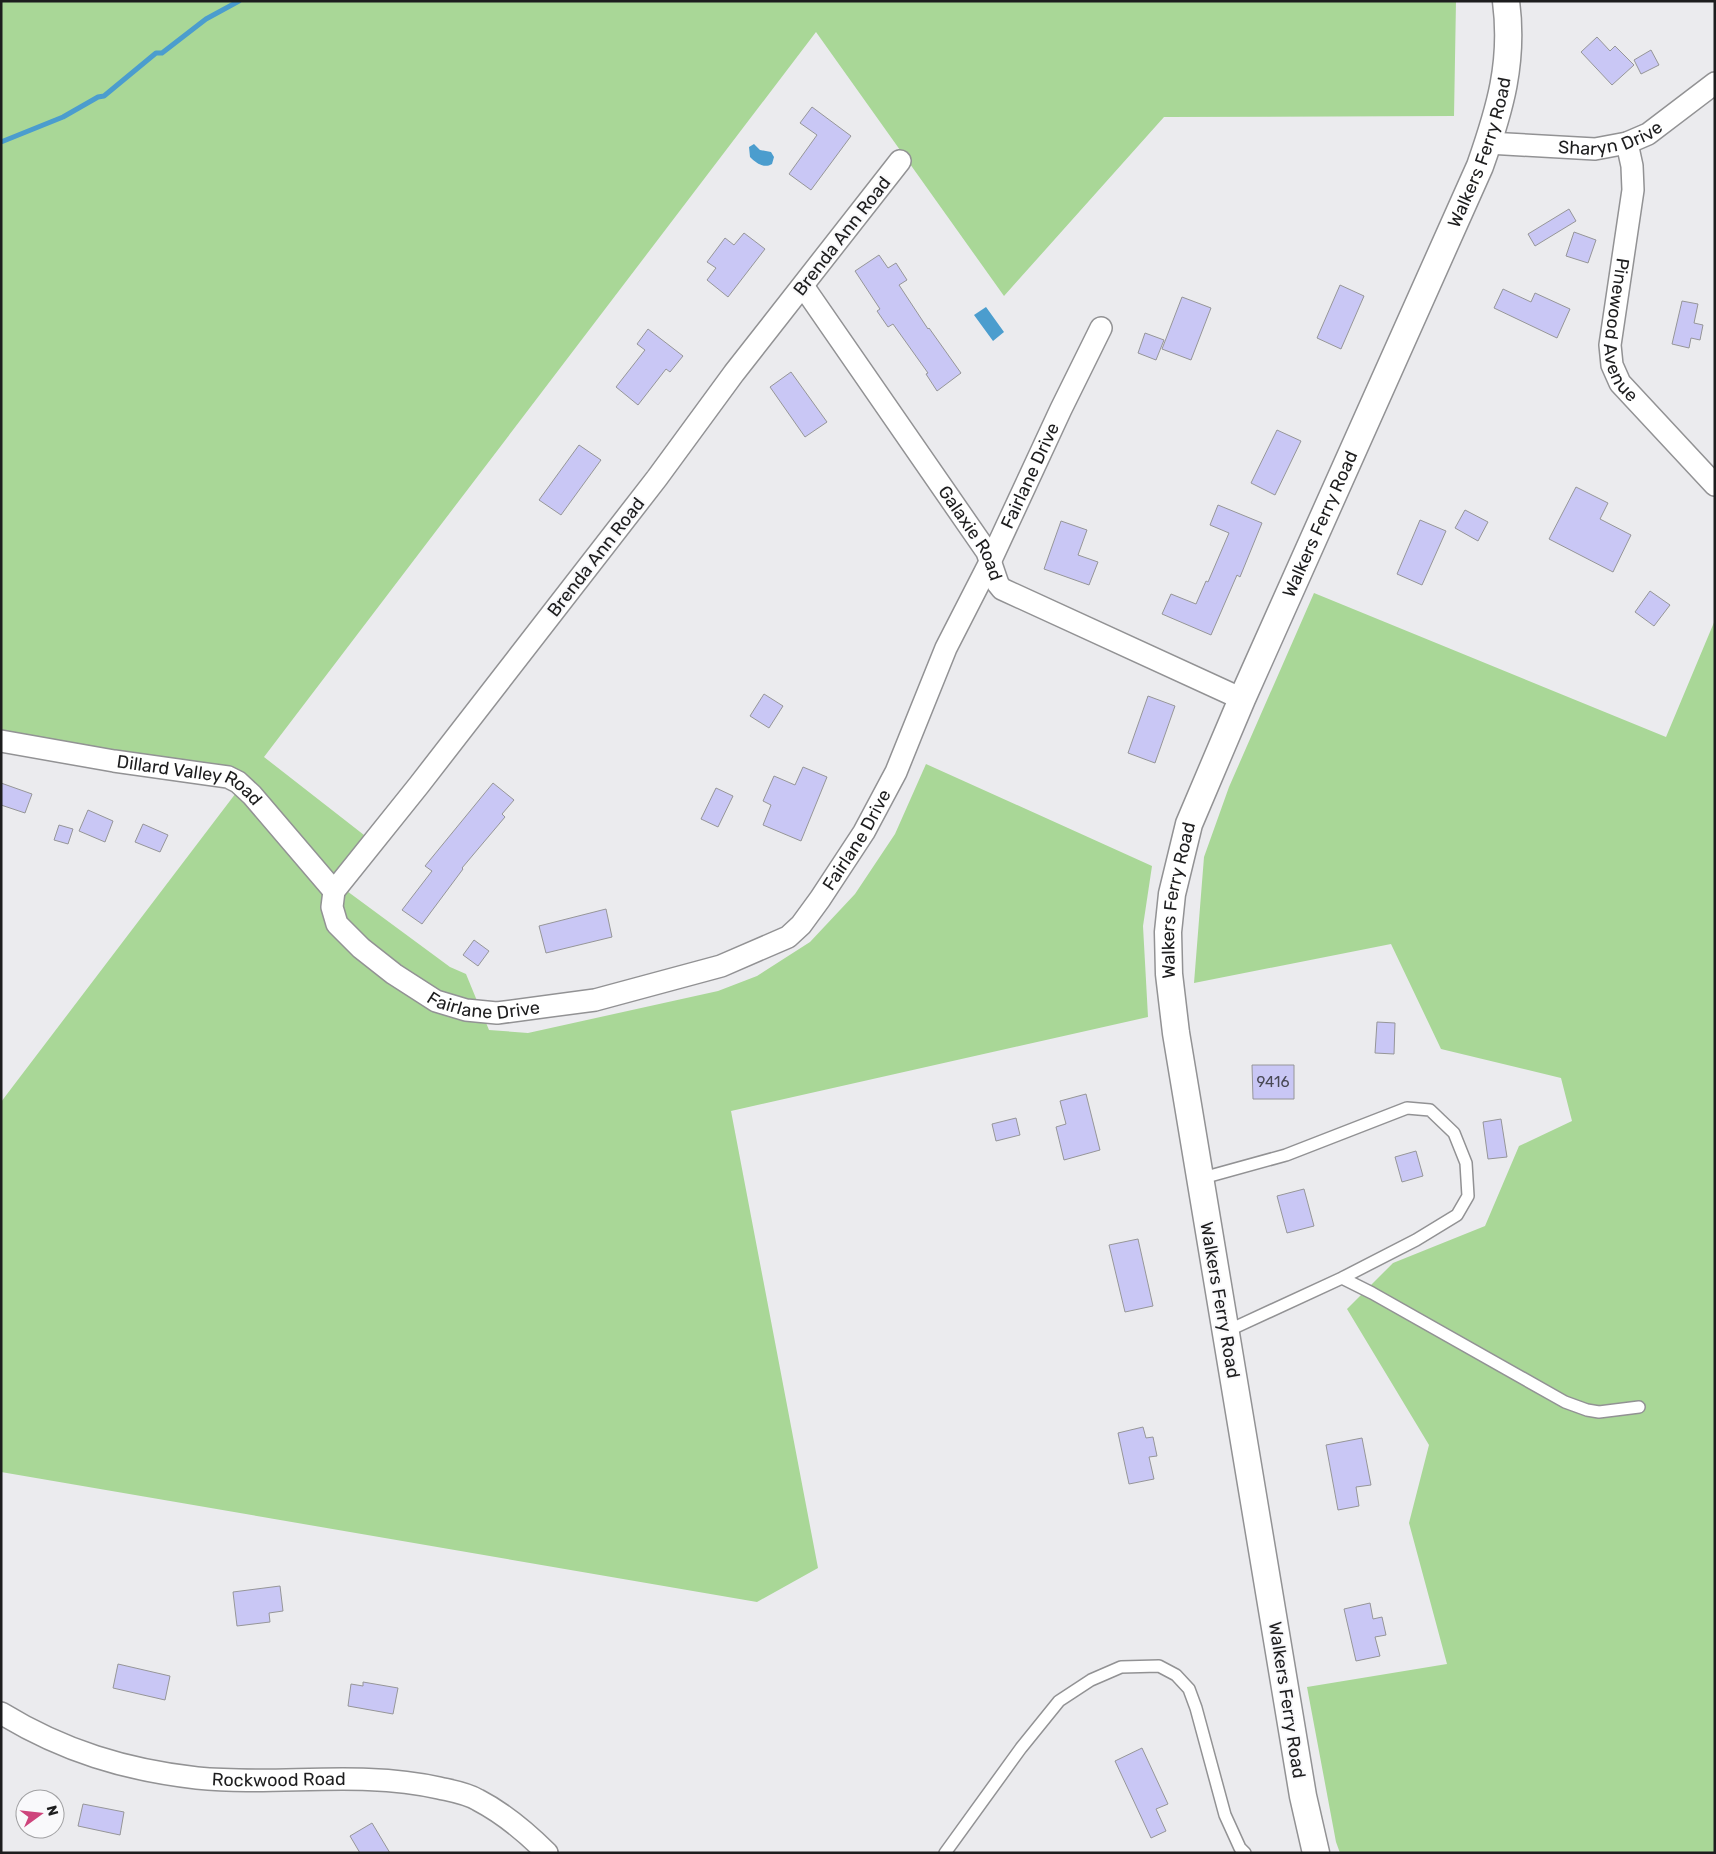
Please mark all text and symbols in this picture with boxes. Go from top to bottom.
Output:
street label: Walkers Ferry Road [1443,76,1516,231]
street label: Sharyn Drive [1557,116,1667,160]
street label: Brenda Ann Road [789,172,895,300]
street label: Pinewood Avenue [1599,256,1643,406]
street label: Fairlane Drive [996,419,1064,532]
street label: Walkers Ferry Road [1278,447,1362,601]
street label: Galaxie Road [933,481,1007,583]
street label: Brenda Ann Road [543,493,649,621]
street label: Dillard Valley Road [115,751,267,810]
street label: Fairlane Drive [818,786,896,894]
street label: Walkers Ferry Road [1157,820,1200,979]
street label: Fairlane Drive [423,987,541,1024]
house number: 9416 [1256,1073,1290,1091]
street label: Walkers Ferry Road [1195,1220,1245,1380]
street label: Walkers Ferry Road [1264,1620,1310,1780]
street label: Rockwood Road [211,1768,346,1791]
north arrow [15,1789,65,1839]
text: N [43,1804,62,1818]

